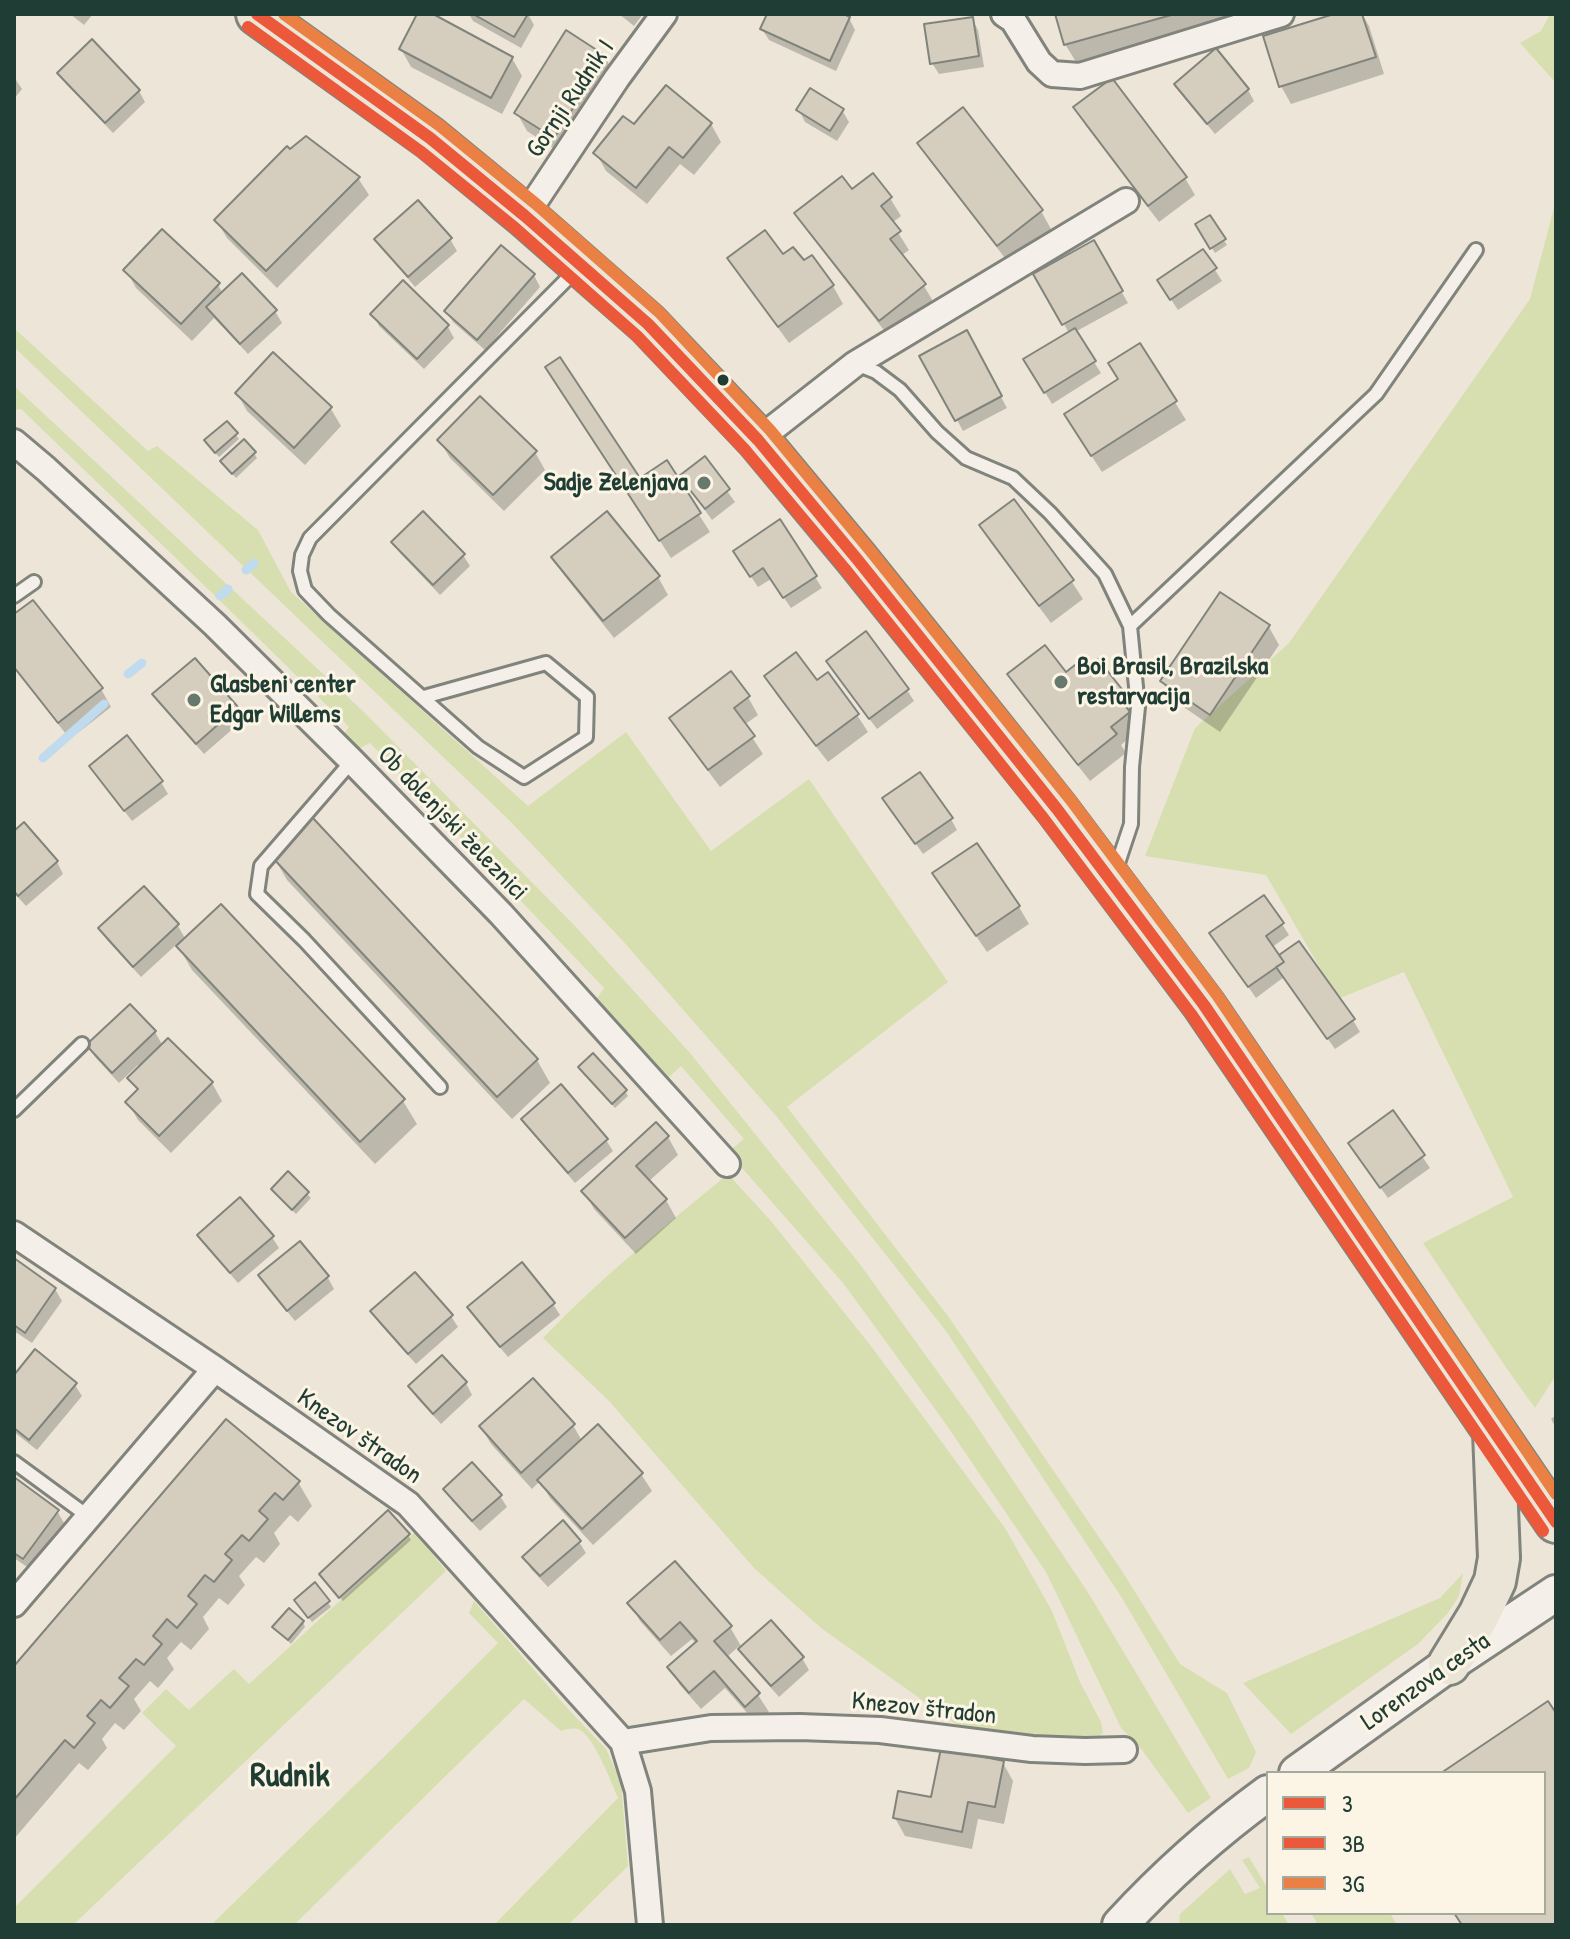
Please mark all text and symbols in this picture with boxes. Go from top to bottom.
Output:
street label: Gornji Rudnik I [520,34,622,164]
unlabelled marker [715,372,731,388]
place label: Sadje Zelenjava [544,467,688,499]
marker: Sadje Zelenjava [695,474,713,492]
place label: Boi Brasil, Brazilska restarvacija [1077,651,1268,712]
place label: Glasbeni center Edgar Willems [210,669,356,730]
marker: Boi Brasil, Brazilska restarvacija [1052,673,1070,691]
marker: Glasbeni center Edgar Willems [185,691,203,709]
street label: Ob dolenjski železnici [370,740,534,908]
street label: Knezov štradon [291,1383,427,1491]
street label: Lorenzova cesta [1356,1626,1496,1738]
street label: Knezov štradon [850,1686,998,1732]
district label: Rudnik [250,1757,330,1797]
legend [1266,1771,1546,1915]
text: 3 [1342,1787,1353,1819]
text: 3B [1342,1827,1365,1859]
text: 3G [1342,1867,1364,1899]

